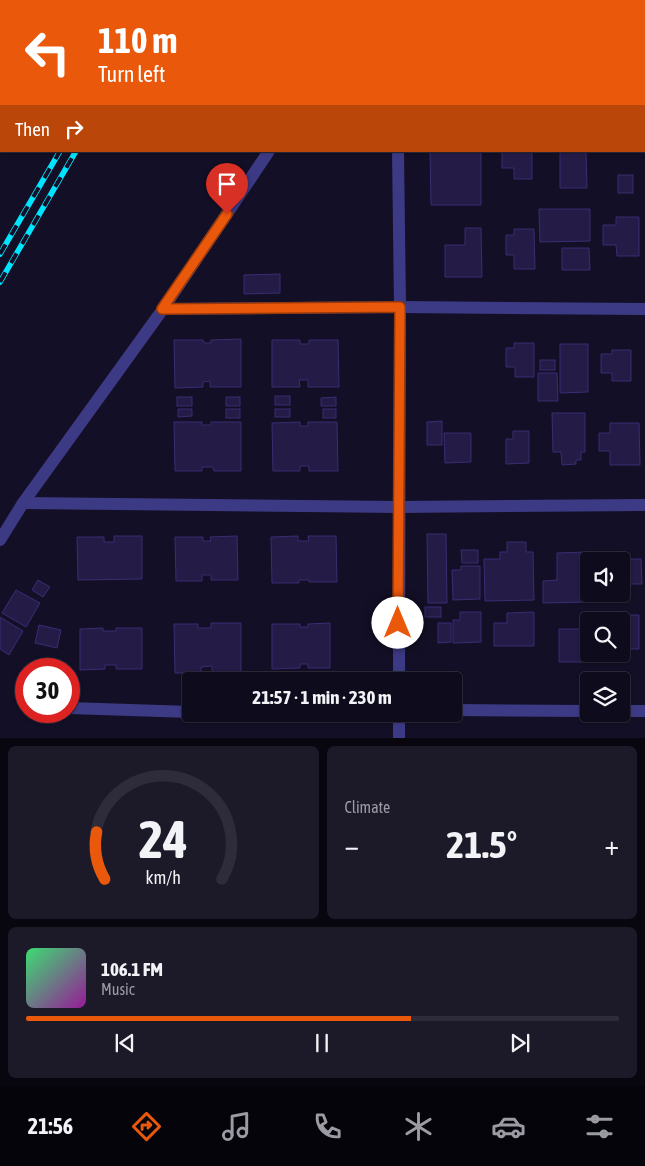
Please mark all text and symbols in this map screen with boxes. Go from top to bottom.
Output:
icon: left [15,20,80,85]
text: 110 m [98,20,177,60]
text: Turn left [98,61,165,87]
icon: right [60,115,88,143]
text: Then [15,118,50,140]
pin [206,163,248,214]
icon: arrive [213,170,241,198]
map controls [580,552,630,722]
button: sound [580,552,630,602]
position arrow [371,596,423,648]
button: search [580,612,630,662]
speed limit sign: 30 [15,658,80,723]
button: layers [580,672,630,722]
text: 21:57 · 1 min · 230 m [252,686,392,708]
text: Climate [345,798,390,816]
text: 24 [139,809,188,869]
text: 21.5° [446,823,517,866]
text: − [345,829,359,861]
text: + [604,829,619,861]
text: km/h [146,867,181,888]
text: 106.1 FM [101,958,163,980]
text: Music [101,980,135,998]
icon: previous [111,1029,139,1057]
icon: pause [308,1029,336,1057]
icon: next [506,1029,534,1057]
icon: directions [129,1109,164,1144]
icon: music [219,1109,254,1144]
icon: phone [310,1109,345,1144]
icon: climate [401,1109,436,1144]
icon: car [491,1109,526,1144]
icon: filters [582,1109,617,1144]
text: 21:56 [28,1113,73,1139]

